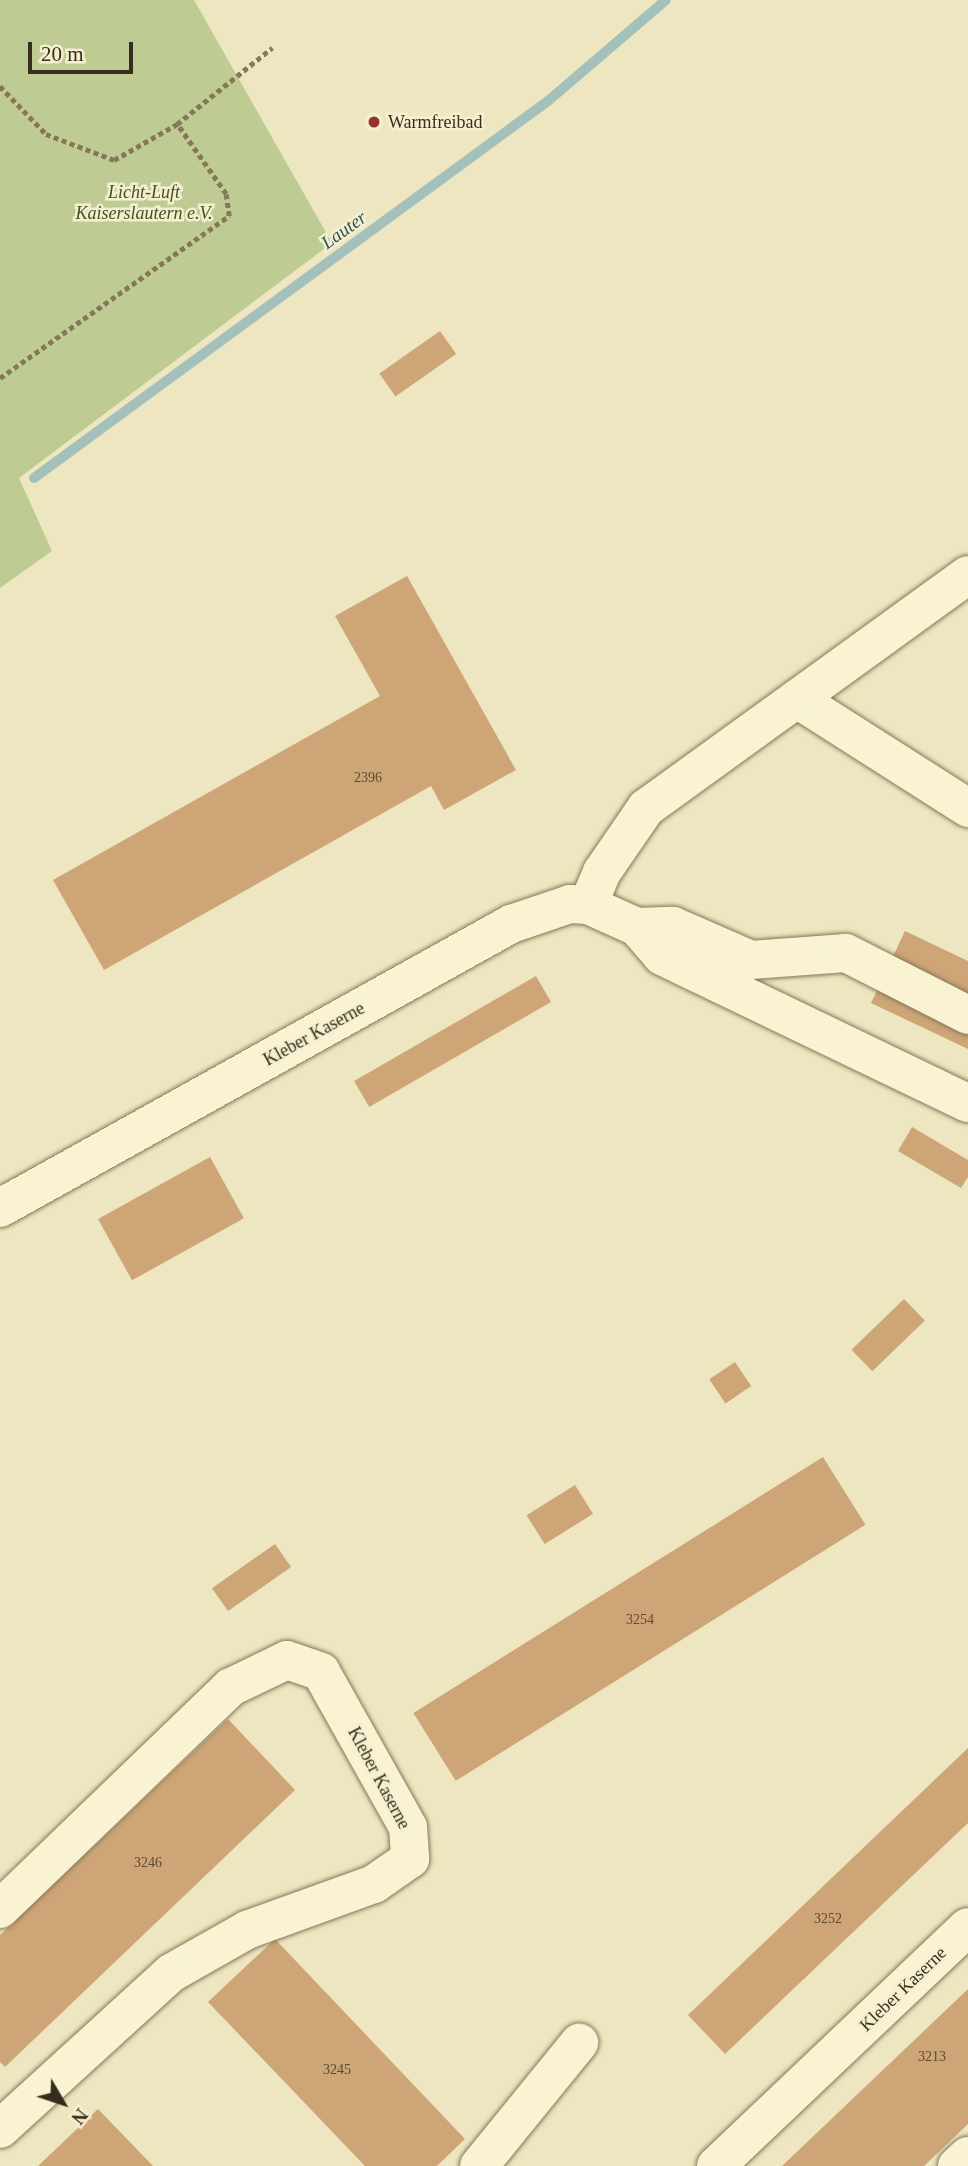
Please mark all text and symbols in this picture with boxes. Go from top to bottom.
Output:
scale bar [32,28,136,72]
text: 20 m [41,42,84,66]
place label: Warmfreibad [388,111,482,133]
marker: Warmfreibad [366,114,382,130]
park label: Licht-Luft Kaiserslautern e.V. [75,182,213,224]
water label: Lauter [317,206,371,254]
house number: 2396 [354,770,382,786]
street label: Kleber Kaserne [260,997,368,1071]
house number: 3254 [626,1612,654,1628]
street label: Kleber Kaserne [343,1723,415,1833]
house number: 3246 [134,1855,162,1871]
house number: 3252 [814,1911,842,1927]
street label: Kleber Kaserne [855,1942,951,2036]
house number: 3213 [918,2049,946,2065]
house number: 3245 [323,2062,351,2078]
north arrow [28,2068,98,2138]
text: N [67,2105,92,2128]

